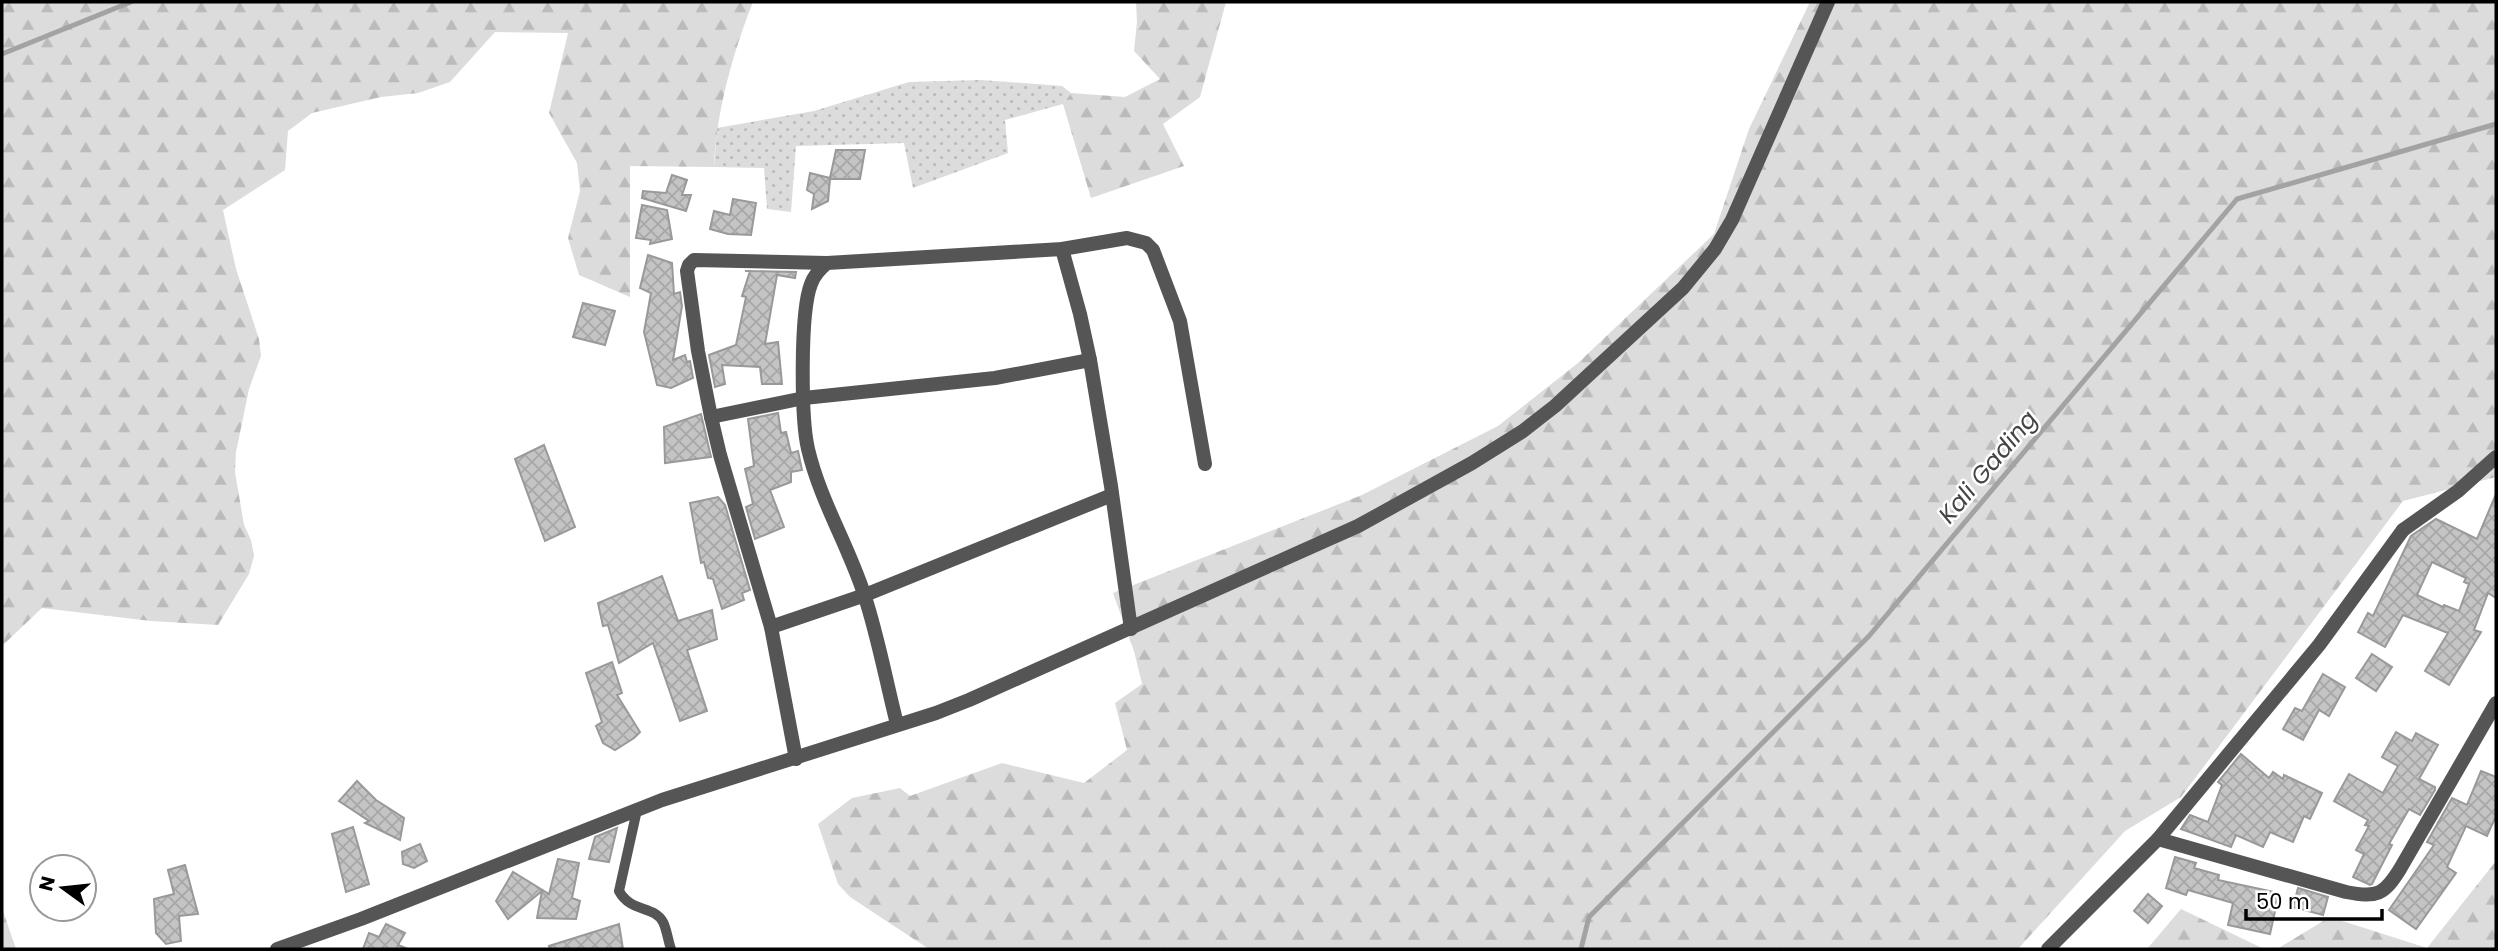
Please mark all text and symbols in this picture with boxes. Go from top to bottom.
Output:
water label: Kali Gading [1931,403,2045,530]
north arrow [28,853,98,923]
text: N [32,873,62,894]
scale bar [2246,878,2382,922]
text: 50 m [2256,887,2310,916]

